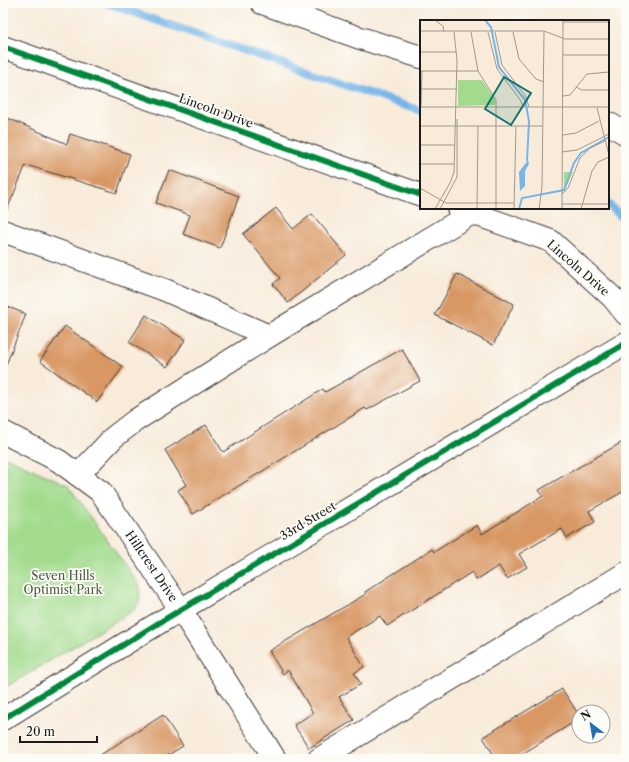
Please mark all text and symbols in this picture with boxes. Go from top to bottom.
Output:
inset map [420,20,609,209]
street label: Lincoln Drive [177,90,256,131]
street label: Lincoln Drive [544,236,613,299]
street label: 33rd Street [277,498,339,543]
street label: Hillcrest Drive [122,527,181,605]
park label: Seven Hills Optimist Park [24,568,103,597]
north arrow [571,704,611,744]
text: N [578,707,594,724]
scale bar [20,718,97,744]
text: 20 m [26,724,55,739]

